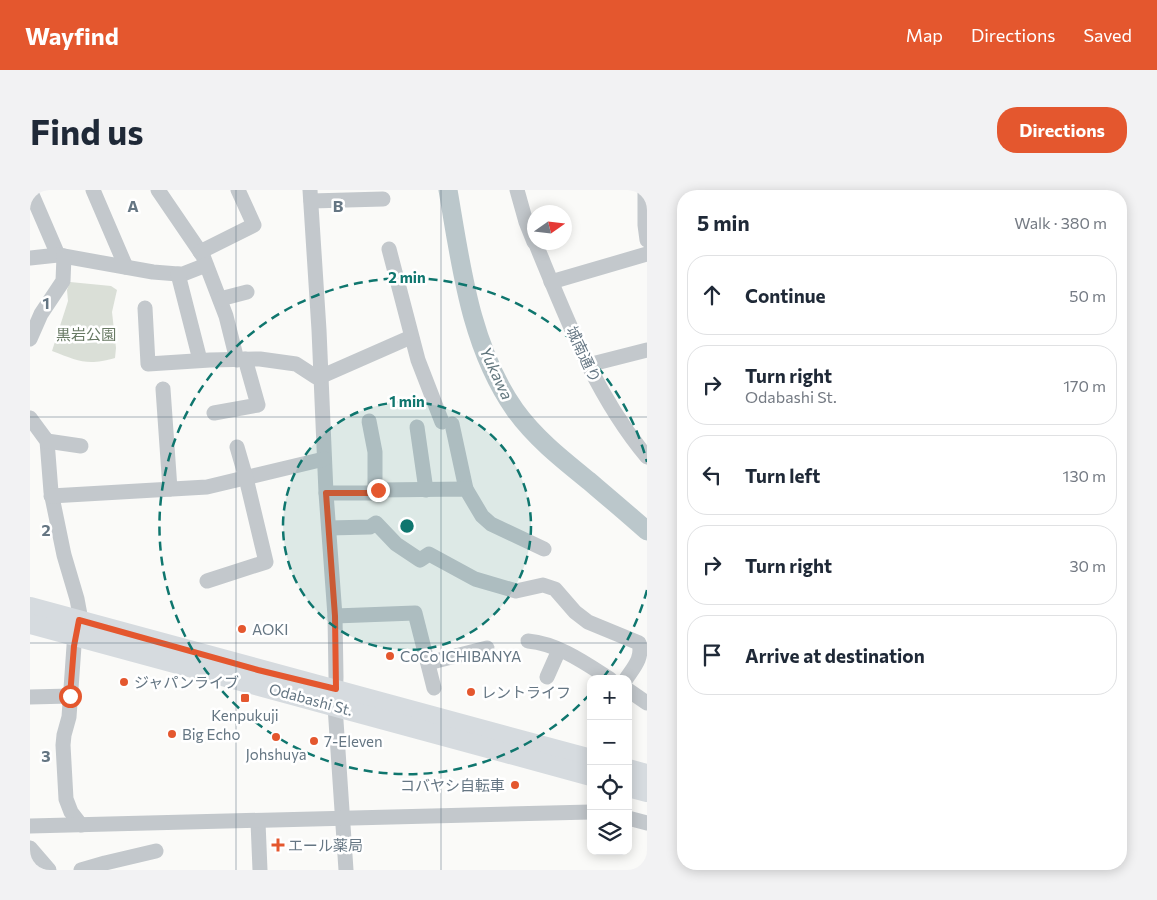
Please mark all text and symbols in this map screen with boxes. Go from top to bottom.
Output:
text: Wayfind [25,21,119,50]
text: Map [906,24,943,46]
text: Directions [971,24,1055,46]
text: Saved [1083,24,1132,46]
button: Directions [997,107,1127,153]
text: Find us [30,109,144,152]
text: A [127,196,139,215]
text: B [333,196,344,215]
north arrow [527,205,572,250]
text: 5 min [697,210,750,235]
text: Walk · 380 m [1014,213,1107,232]
text: 2 min [388,268,426,286]
icon: ahead [698,281,726,309]
text: Continue [745,284,825,307]
text: 50 m [1069,286,1106,305]
text: 1 [42,293,50,312]
street label: 城南通り [563,323,605,385]
park label: 黒岩公園 [56,325,116,343]
water label: Yukawa [477,344,517,402]
text: Turn right [745,364,832,387]
icon: right [698,371,726,399]
text: 170 m [1063,376,1106,395]
text: Odabashi St. [745,387,837,406]
text: 1 min [389,392,425,410]
icon: left [698,461,726,489]
text: Turn left [745,464,820,487]
text: 130 m [1063,466,1106,485]
route end [367,479,390,502]
centre of rings [398,517,416,535]
text: 2 [41,520,51,539]
icon: right [698,551,726,579]
text: Turn right [745,554,832,577]
text: 30 m [1069,556,1106,575]
place label: AOKI [252,620,288,638]
marker: AOKI [236,623,248,635]
icon: arrive [698,641,726,669]
text: Arrive at destination [745,644,925,667]
place label: CoCo ICHIBANYA [400,647,521,665]
marker: CoCo ICHIBANYA [384,650,396,662]
place label: ジャパンライブ [134,673,239,691]
map controls [587,675,632,855]
button: + [587,675,632,720]
marker: ジャパンライブ [118,676,130,688]
street label: Odabashi St. [267,679,355,719]
place label: レントライフ [481,683,571,701]
route start [59,685,82,708]
marker: レントライフ [465,686,477,698]
marker: Kenpukuji [239,692,251,704]
place label: Kenpukuji [211,706,279,724]
button: − [587,720,632,765]
place label: Big Echo [182,725,240,743]
marker: Big Echo [166,728,178,740]
marker: Johshuya [270,731,282,743]
place label: 7-Eleven [324,732,383,750]
marker: 7-Eleven [308,735,320,747]
place label: Johshuya [245,745,307,763]
text: 3 [41,746,51,765]
button: locate [587,765,632,810]
place label: コバヤシ自転車 [400,776,505,794]
marker: コバヤシ自転車 [509,779,521,791]
button: layers [587,810,632,855]
place label: エール薬局 [288,836,363,854]
marker: エール薬局 [272,839,284,851]

